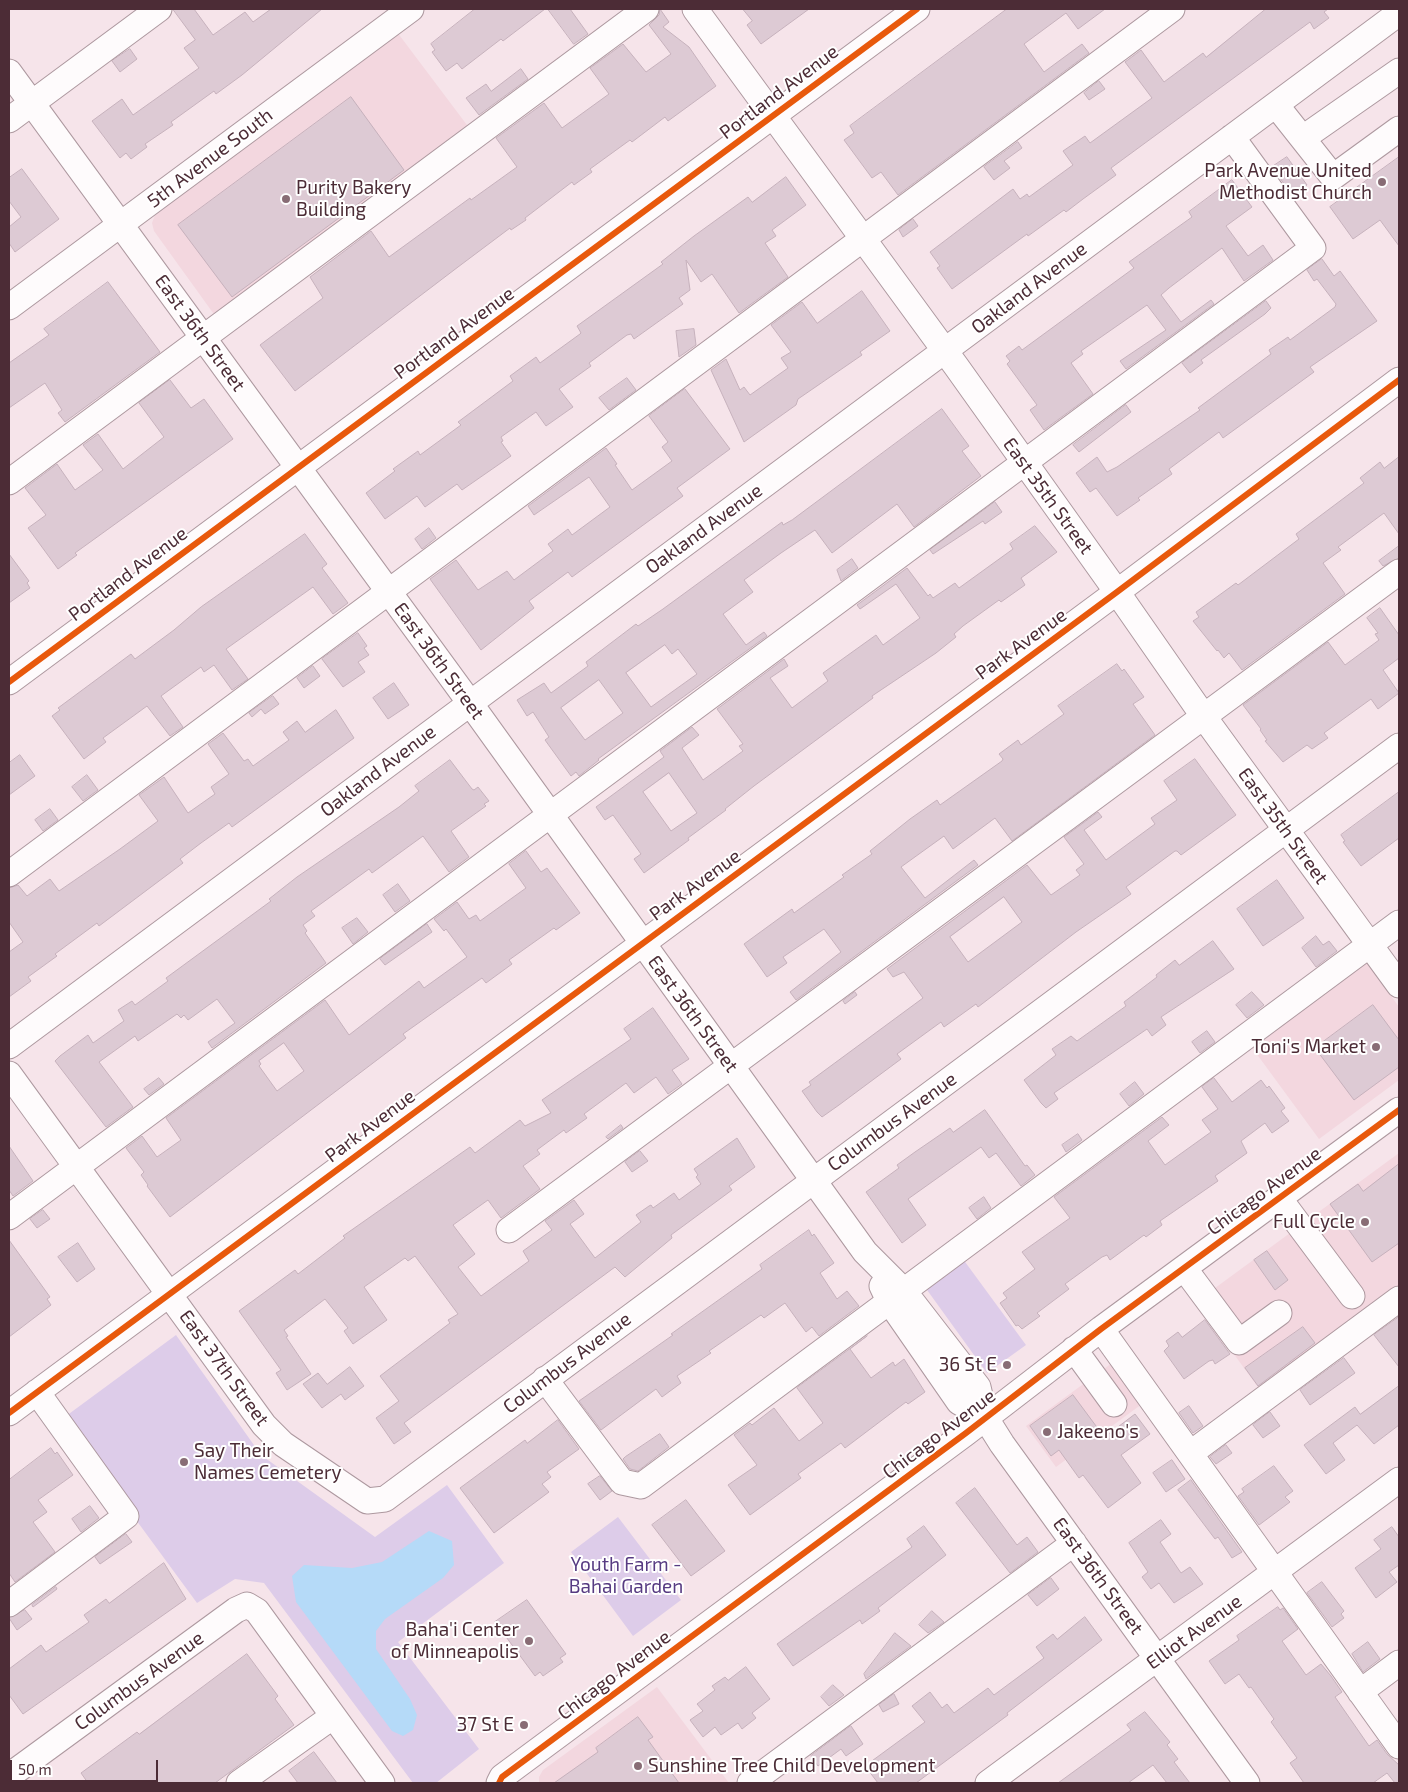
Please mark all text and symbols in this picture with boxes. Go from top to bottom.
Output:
street label: Portland Avenue [715,40,843,144]
street label: 5th Avenue South [143,103,277,213]
place label: Park Avenue United Methodist Church [1204,160,1372,204]
marker: Park Avenue United Methodist Church [1376,176,1388,188]
place label: Purity Bakery Building [296,177,411,221]
marker: Purity Bakery Building [280,193,292,205]
street label: Oakland Avenue [967,237,1091,339]
street label: East 36th Street [150,270,250,396]
street label: Portland Avenue [390,282,518,384]
street label: East 35th Street [998,433,1098,559]
street label: Oakland Avenue [641,479,767,579]
street label: Portland Avenue [64,522,192,626]
street label: East 36th Street [389,598,489,724]
street label: Park Avenue [971,603,1071,685]
street label: Oakland Avenue [316,720,440,822]
street label: East 35th Street [1233,763,1333,889]
street label: Park Avenue [645,844,745,926]
street label: East 36th Street [643,951,743,1077]
place label: Toni's Market [1251,1036,1366,1058]
marker: Toni's Market [1370,1041,1382,1053]
street label: Columbus Avenue [823,1068,961,1176]
street label: Park Avenue [321,1085,419,1167]
street label: Chicago Avenue [1202,1142,1326,1240]
place label: Full Cycle [1273,1211,1355,1233]
marker: Full Cycle [1359,1216,1371,1228]
street label: East 37th Street [174,1306,274,1430]
street label: Columbus Avenue [499,1308,635,1418]
place label: 36 St E [939,1354,997,1376]
marker: 36 St E [1001,1359,1013,1371]
street label: Chicago Avenue [878,1384,1000,1484]
place label: Jakeeno's [1057,1421,1139,1443]
marker: Jakeeno's [1041,1426,1053,1438]
place label: Say Their Names Cemetery [194,1440,342,1484]
marker: Say Their Names Cemetery [178,1456,190,1468]
street label: East 36th Street [1048,1513,1148,1639]
park label: Youth Farm - Bahai Garden [569,1554,683,1598]
street label: Elliot Avenue [1142,1590,1246,1674]
place label: Baha'i Center of Minneapolis [391,1619,519,1663]
street label: Chicago Avenue [553,1625,675,1725]
street label: Columbus Avenue [70,1627,208,1735]
marker: Baha'i Center of Minneapolis [523,1635,535,1647]
place label: 37 St E [457,1714,514,1736]
marker: 37 St E [518,1719,530,1731]
scale bar [12,1750,160,1782]
place label: Sunshine Tree Child Development [648,1755,936,1777]
text: 50 m [18,1760,52,1778]
marker: Sunshine Tree Child Development [632,1760,644,1772]

